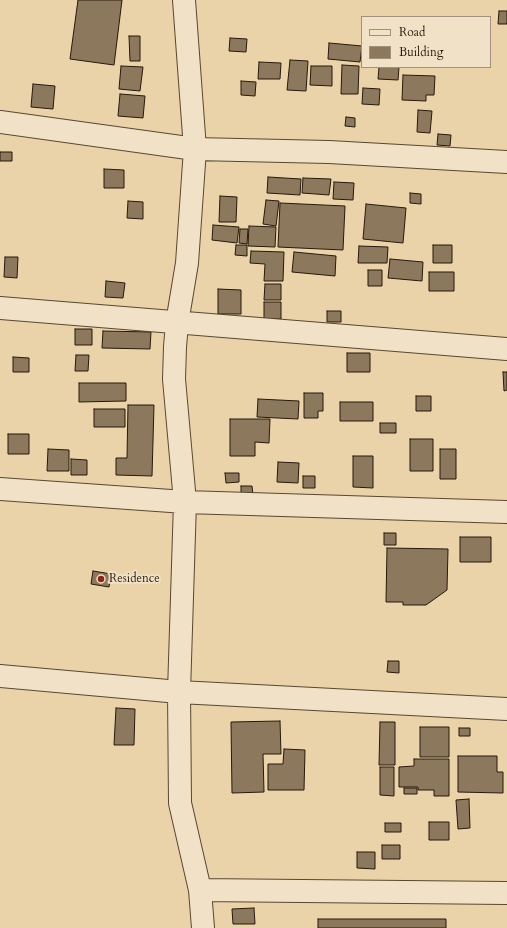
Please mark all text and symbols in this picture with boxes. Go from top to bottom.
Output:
legend [361,16,491,68]
text: Road [399,24,425,40]
text: Building [399,44,443,60]
place label: Residence [109,572,160,586]
marker: Residence [96,574,106,584]

